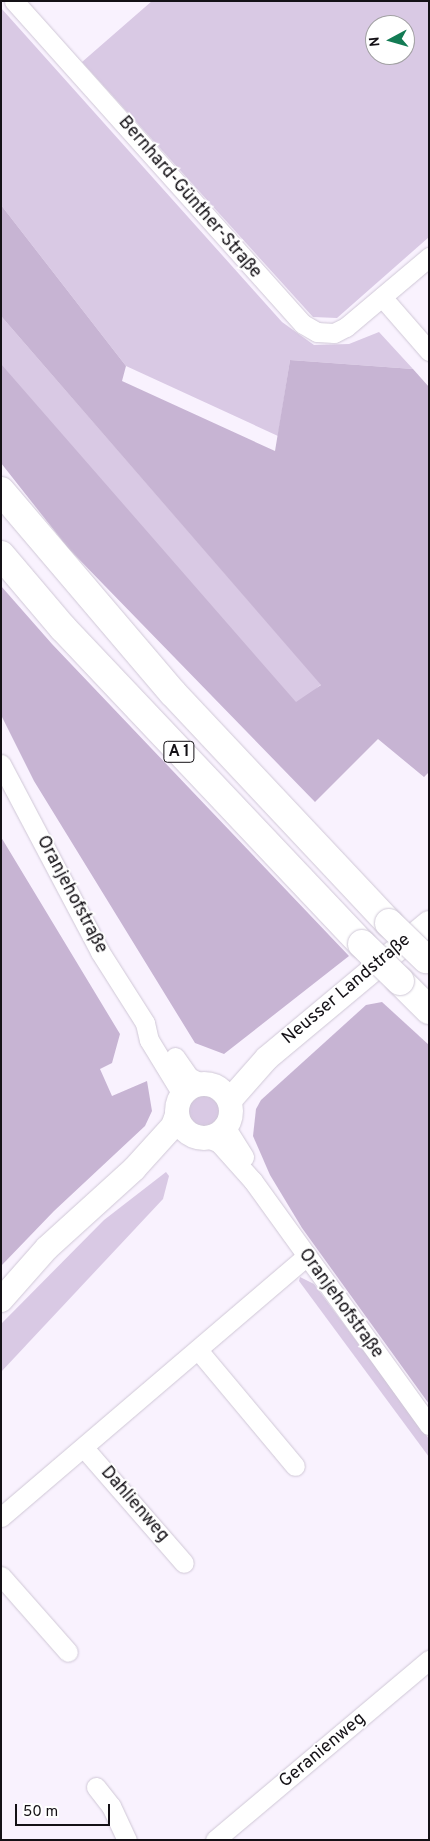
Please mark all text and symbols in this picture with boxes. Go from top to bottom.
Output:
north arrow [365,15,415,65]
text: N [367,36,385,47]
street label: Bernhard-Günther-Straße [113,113,265,283]
road number: A 1 [163,739,195,766]
street label: Oranjehofstraße [31,832,111,958]
street label: Neusser Landstraße [278,930,416,1050]
street label: Oranjehofstraße [293,1245,387,1363]
street label: Dahlienweg [95,1463,173,1547]
street label: Geranienweg [275,1709,371,1793]
scale bar [18,1794,112,1826]
text: 50 m [23,1803,58,1822]

